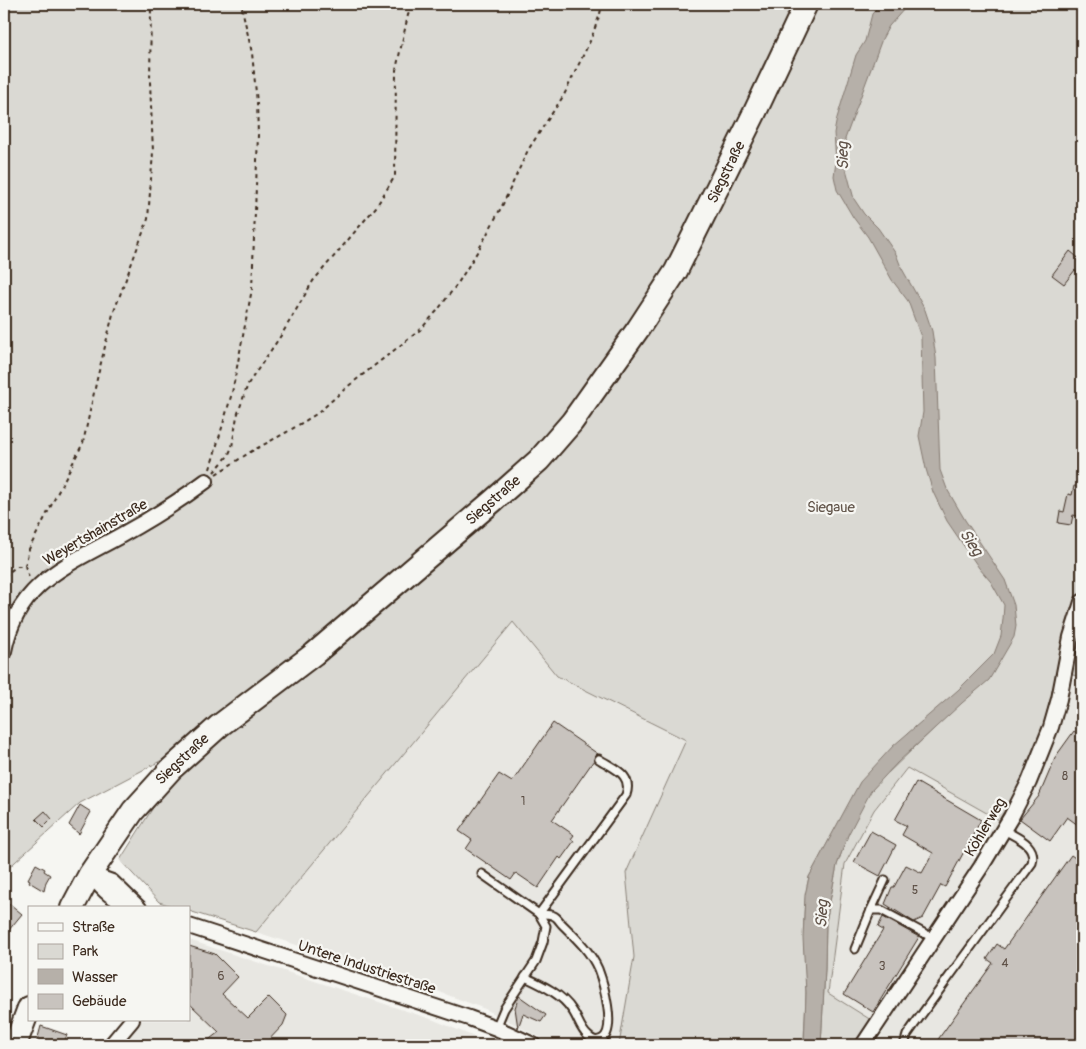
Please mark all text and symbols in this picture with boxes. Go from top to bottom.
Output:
street label: Siegstraße [703,137,750,207]
water label: Sieg [833,140,853,170]
street label: Siegstraße [462,471,525,530]
street label: Weyertshainstraße [40,495,151,570]
park label: Siegaue [807,498,856,517]
water label: Sieg [955,525,988,561]
street label: Siegstraße [151,729,214,789]
house number: 8 [1062,769,1068,784]
house number: 1 [521,794,525,809]
street label: Köhlerweg [960,794,1010,860]
house number: 5 [912,883,918,898]
water label: Sieg [811,898,833,929]
legend [28,906,190,1022]
text: Straße [72,918,115,937]
street label: Untere Industriestraße [296,936,439,999]
text: Park [72,942,99,961]
house number: 4 [1002,956,1009,971]
house number: 3 [879,959,886,974]
text: Wasser [72,968,119,987]
house number: 6 [218,969,225,984]
text: Gebäude [72,992,127,1011]

